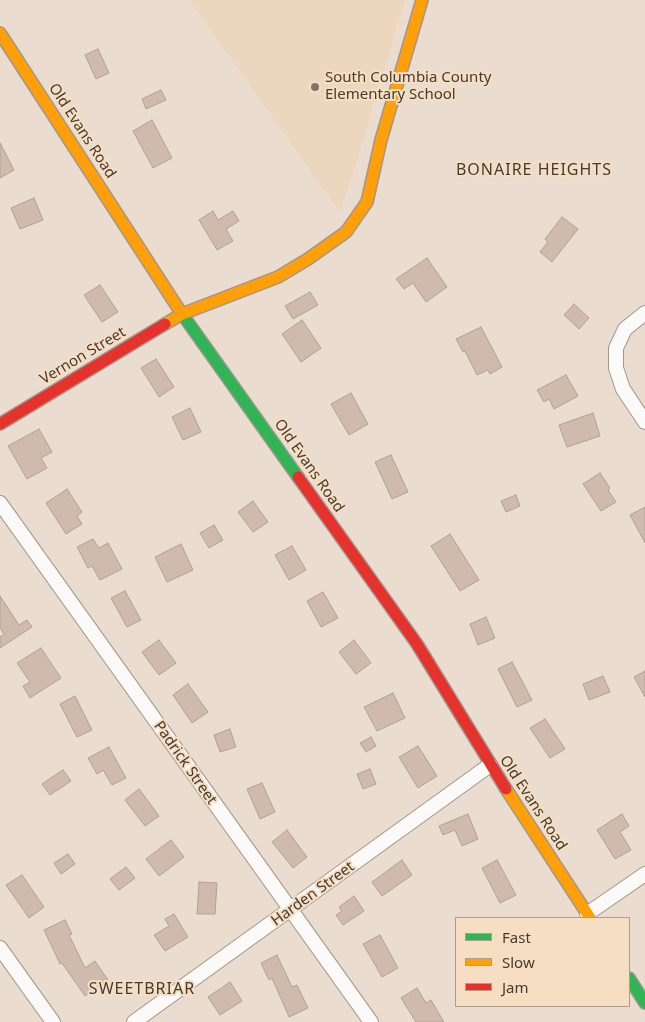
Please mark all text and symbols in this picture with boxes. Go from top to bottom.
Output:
place label: South Columbia County Elementary School [325,69,491,104]
street label: Old Evans Road [45,80,119,182]
marker: South Columbia County Elementary School [309,81,321,93]
district label: BONAIRE HEIGHTS [454,160,614,180]
street label: Vernon Street [37,323,129,389]
street label: Old Evans Road [270,416,348,516]
street label: Padrick Street [150,718,220,808]
street label: Old Evans Road [496,752,570,854]
street label: Harden Street [268,858,358,930]
legend [455,917,630,1007]
text: Fast [502,927,531,947]
text: Slow [502,952,535,972]
text: Jam [502,977,529,997]
district label: SWEETBRIAR [88,979,196,999]

